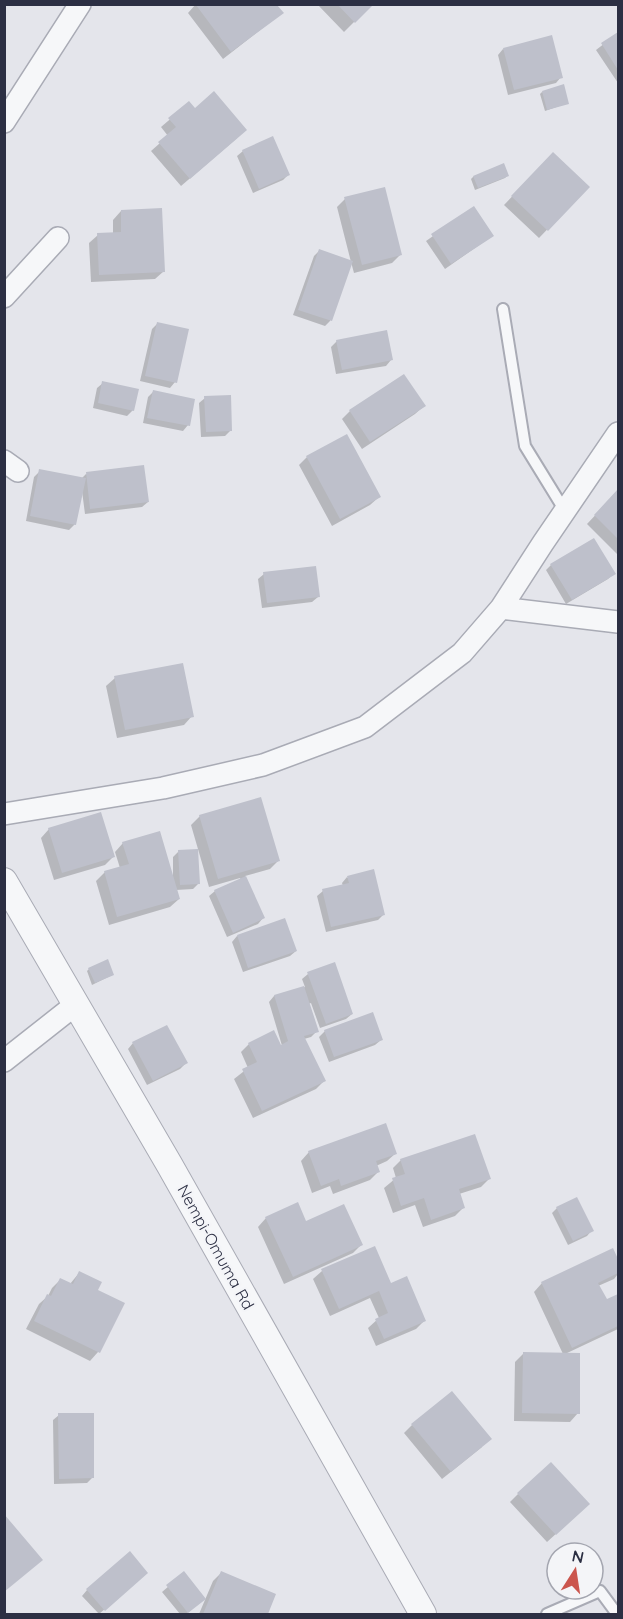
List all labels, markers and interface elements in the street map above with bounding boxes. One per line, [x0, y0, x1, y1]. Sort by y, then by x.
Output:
street label: Nempi-Omuma Rd [173, 1181, 259, 1313]
north arrow [545, 1541, 605, 1601]
text: N [570, 1545, 586, 1567]

